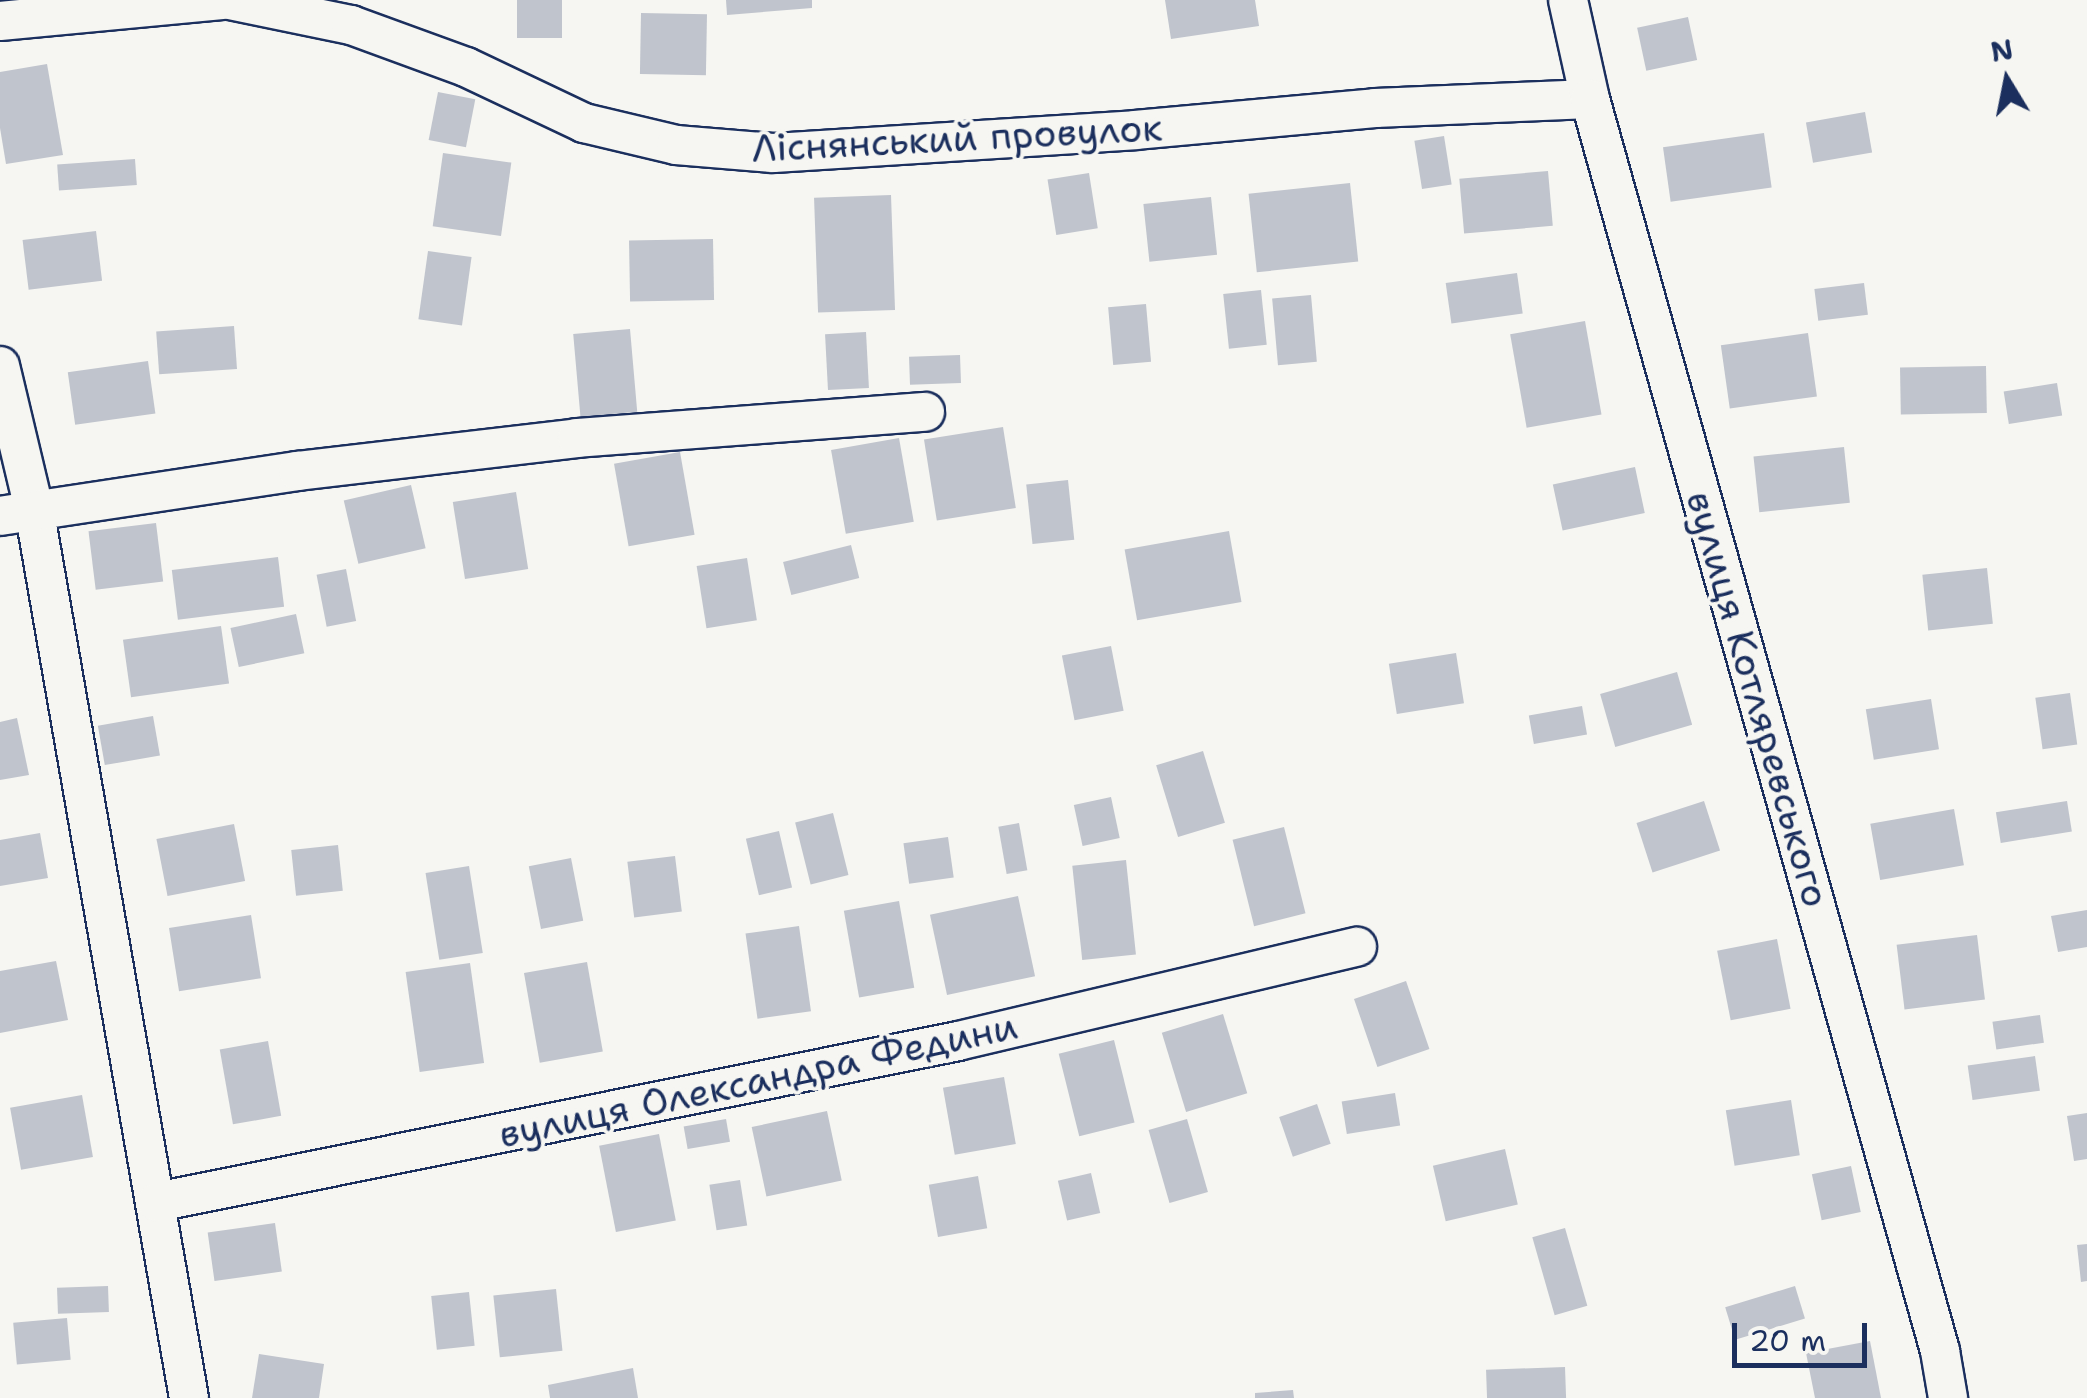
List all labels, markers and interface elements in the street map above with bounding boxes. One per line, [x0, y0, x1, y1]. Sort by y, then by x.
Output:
north arrow [1957, 30, 2057, 130]
text: N [1988, 30, 2016, 71]
street label: Ліснянський провулок [750, 104, 1164, 172]
street label: вулиця Котляревського [1677, 486, 1839, 912]
street label: вулиця Олександра Федини [495, 1003, 1021, 1157]
scale bar [1737, 1303, 1872, 1365]
text: 20 m [1749, 1320, 1826, 1361]

